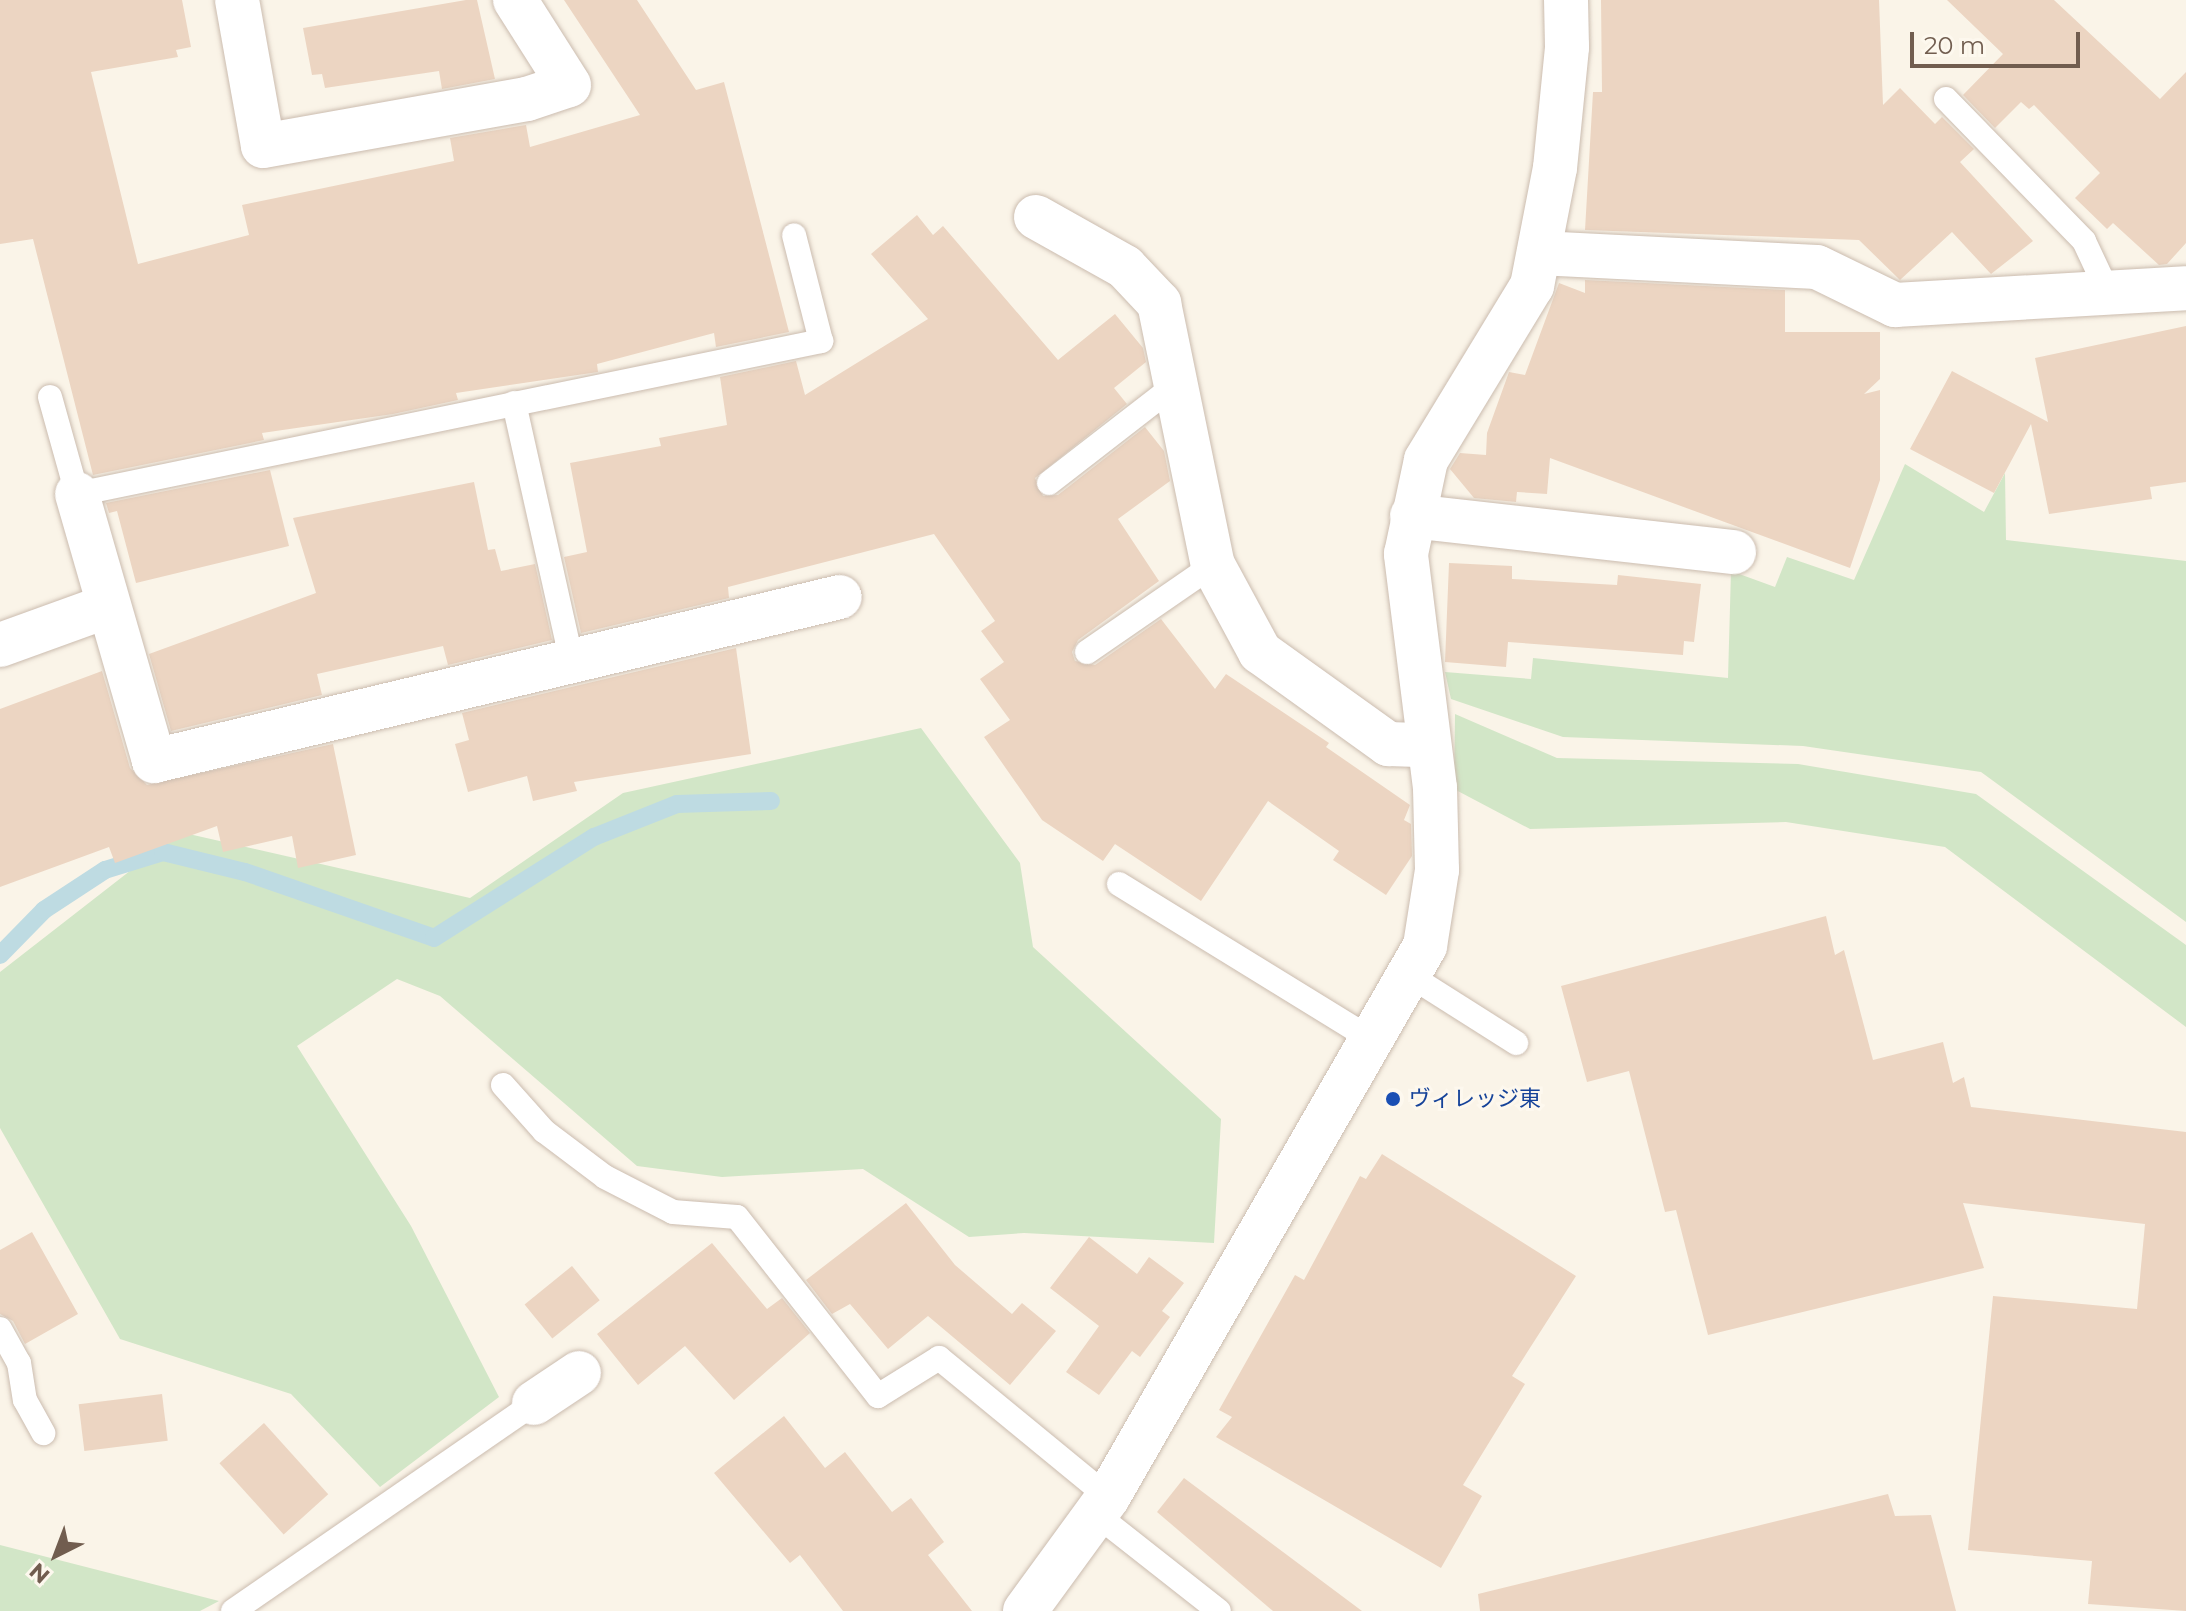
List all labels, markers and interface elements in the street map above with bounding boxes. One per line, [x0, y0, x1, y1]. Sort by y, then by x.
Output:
scale bar [1914, 16, 2084, 66]
text: 20 m [1924, 31, 1985, 60]
place label: ヴィレッジ東 [1409, 1086, 1541, 1112]
marker: ヴィレッジ東 [1384, 1090, 1402, 1108]
north arrow [16, 1515, 96, 1595]
text: N [24, 1557, 55, 1589]

